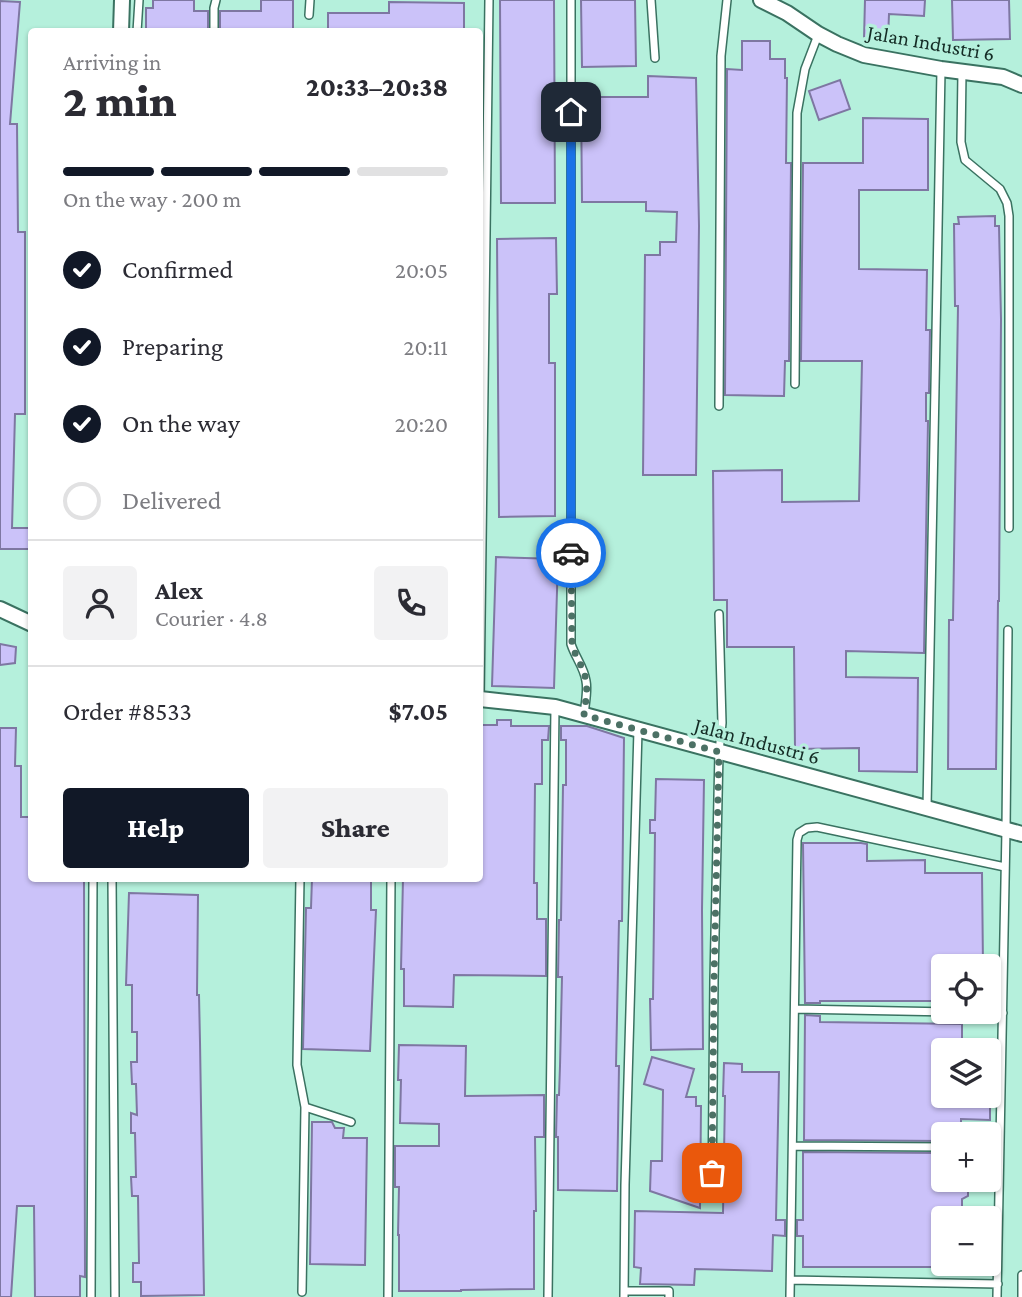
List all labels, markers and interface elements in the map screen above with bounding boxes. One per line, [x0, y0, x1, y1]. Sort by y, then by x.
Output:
street label: Jalan Industri 6 [863, 20, 997, 66]
text: Arriving in [63, 49, 161, 75]
text: 20:33–20:38 [306, 73, 448, 102]
text: 2 min [63, 75, 177, 126]
pin [541, 82, 601, 142]
icon: home [552, 93, 590, 131]
text: On the way · 200 m [63, 186, 241, 212]
icon: check [63, 251, 101, 289]
text: Confirmed [122, 255, 233, 284]
text: 20:05 [395, 257, 448, 283]
icon: check [63, 328, 101, 366]
text: Preparing [122, 332, 223, 361]
text: 20:11 [404, 334, 448, 360]
icon: check [63, 405, 101, 443]
text: On the way [122, 409, 240, 438]
text: 20:20 [395, 411, 448, 437]
text: Delivered [122, 486, 221, 515]
courier [536, 518, 606, 588]
icon: car [552, 534, 590, 572]
button: person [63, 566, 137, 640]
button: phone [374, 566, 448, 640]
text: Alex [155, 576, 203, 605]
text: Courier · 4.8 [155, 605, 268, 631]
text: Order #8533 [63, 697, 192, 726]
text: $7.05 [389, 697, 448, 726]
street label: Jalan Industri 6 [690, 712, 822, 769]
button: Help [63, 788, 249, 868]
button: Share [263, 788, 448, 868]
map controls [931, 954, 1001, 1276]
button: locate [931, 954, 1001, 1024]
button: layers [931, 1038, 1001, 1108]
button: + [931, 1122, 1001, 1192]
pin [682, 1143, 742, 1203]
icon: bag [693, 1154, 731, 1192]
button: − [931, 1206, 1001, 1276]

